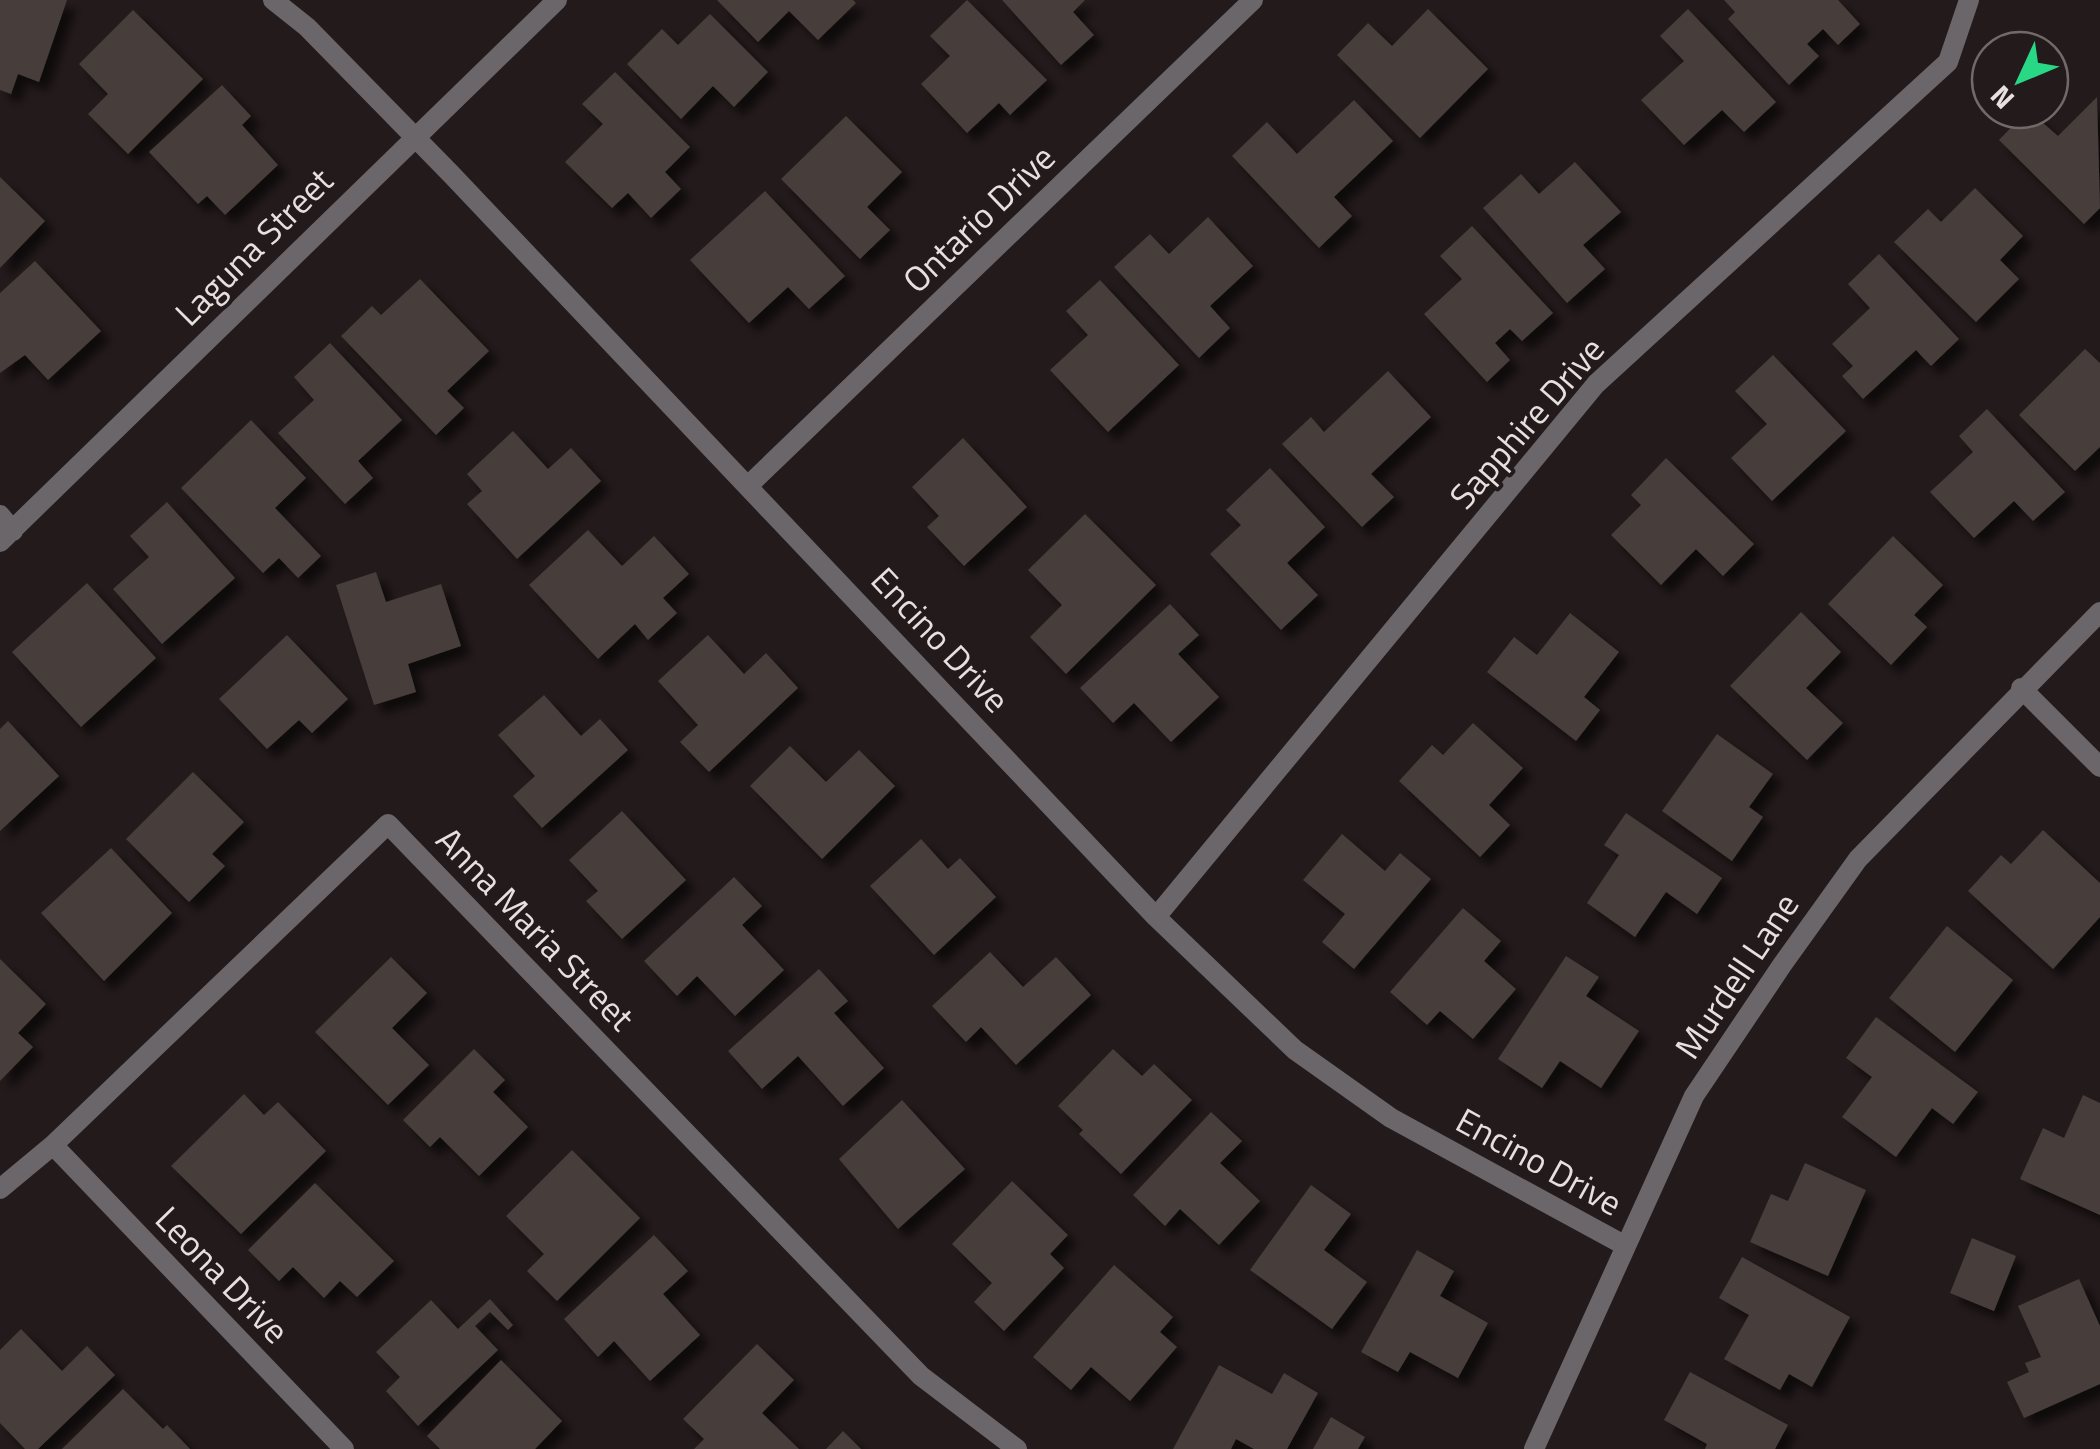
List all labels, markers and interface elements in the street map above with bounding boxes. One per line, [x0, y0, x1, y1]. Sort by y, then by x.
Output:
north arrow [1970, 30, 2070, 130]
text: N [1979, 76, 2024, 120]
street label: Ontario Drive [890, 131, 1067, 305]
street label: Laguna Street [162, 155, 345, 338]
street label: Sapphire Drive [1436, 324, 1617, 521]
street label: Encino Drive [859, 554, 1023, 725]
street label: Anna Maria Street [424, 814, 647, 1043]
street label: Murdell Lane [1661, 881, 1812, 1069]
street label: Encino Drive [1447, 1093, 1632, 1229]
street label: Leona Drive [143, 1193, 302, 1355]

